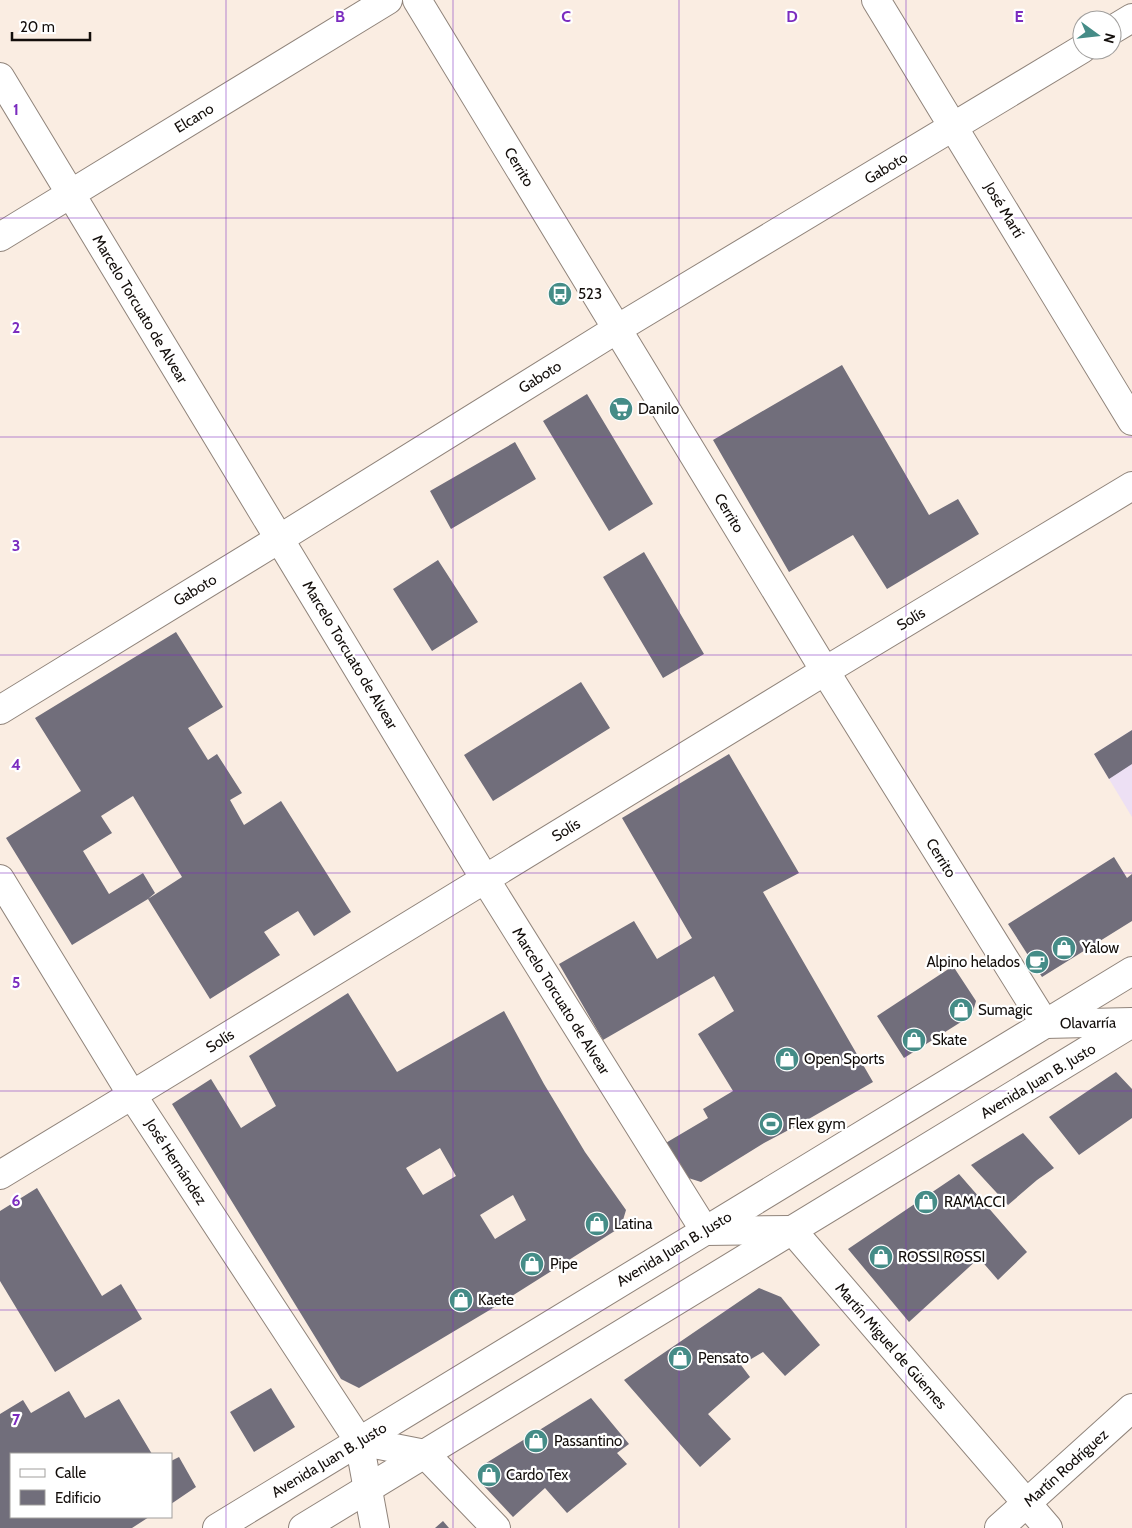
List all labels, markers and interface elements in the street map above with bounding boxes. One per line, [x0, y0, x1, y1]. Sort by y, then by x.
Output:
text: B [335, 7, 345, 26]
text: C [561, 7, 571, 26]
text: D [786, 7, 798, 26]
text: E [1014, 7, 1024, 26]
scale bar [12, 10, 90, 42]
north arrow [1072, 10, 1122, 60]
text: 20 m [20, 18, 55, 36]
text: N [1100, 31, 1120, 45]
street label: Elcano [171, 99, 217, 137]
text: 1 [13, 100, 19, 119]
street label: Cerrito [500, 144, 538, 190]
street label: Gaboto [861, 148, 911, 188]
street label: José Martí [980, 178, 1028, 241]
street label: Marcelo Torcuato de Alvear [88, 231, 192, 387]
bus stop icon: 523 [547, 281, 573, 307]
place label: 523 [578, 285, 602, 303]
text: 2 [12, 318, 20, 337]
street label: Gaboto [515, 357, 565, 397]
supermarket icon: Danilo [608, 396, 634, 422]
place label: Danilo [638, 400, 679, 418]
street label: Cerrito [710, 490, 748, 536]
text: 3 [12, 536, 20, 555]
street label: Gaboto [170, 570, 220, 610]
street label: Marcelo Torcuato de Alvear [298, 577, 402, 733]
street label: Solís [894, 604, 928, 634]
text: 4 [11, 755, 21, 774]
street label: Solís [549, 815, 583, 845]
street label: Cerrito [922, 835, 960, 881]
street label: Marcelo Torcuato de Alvear [508, 924, 614, 1078]
shop icon: Yalow [1051, 935, 1077, 961]
place label: Yalow [1081, 939, 1119, 957]
cafe icon: Alpino helados [1024, 949, 1050, 975]
place label: Alpino helados [926, 953, 1020, 971]
text: 5 [12, 973, 20, 992]
shop icon: Sumagic [948, 997, 974, 1023]
place label: Sumagic [978, 1001, 1033, 1019]
street label: Olavarría [1060, 1013, 1117, 1032]
street label: Solís [203, 1025, 237, 1057]
shop icon: Skate [901, 1027, 927, 1053]
place label: Skate [932, 1031, 967, 1049]
street label: Avenida Juan B. Justo [977, 1040, 1099, 1122]
shop icon: Open Sports [774, 1046, 800, 1072]
place label: Open Sports [804, 1050, 885, 1068]
sports icon: Flex gym [758, 1111, 784, 1137]
street label: José Hernández [141, 1115, 211, 1208]
place label: Flex gym [788, 1115, 846, 1133]
shop icon: RAMACCI [913, 1189, 939, 1215]
text: 6 [12, 1191, 21, 1210]
place label: RAMACCI [944, 1193, 1006, 1211]
street label: Avenida Juan B. Justo [613, 1208, 735, 1290]
shop icon: Latina [584, 1211, 610, 1237]
place label: Latina [614, 1215, 653, 1233]
shop icon: ROSSI ROSSI [868, 1244, 894, 1270]
place label: ROSSI ROSSI [898, 1248, 985, 1266]
shop icon: Pipe [519, 1251, 545, 1277]
place label: Pipe [550, 1255, 578, 1273]
street label: Martín Miguel de Güemes [831, 1279, 951, 1413]
shop icon: Kaete [448, 1287, 474, 1313]
place label: Kaete [478, 1291, 514, 1309]
shop icon: Pensato [667, 1345, 693, 1371]
place label: Pensato [698, 1349, 749, 1367]
text: 7 [12, 1410, 21, 1429]
street label: Avenida Juan B. Justo [268, 1419, 390, 1501]
street label: Martín Rodríguez [1020, 1425, 1112, 1511]
shop icon: Passantino [523, 1428, 549, 1454]
place label: Passantino [554, 1432, 622, 1450]
legend [10, 1453, 172, 1518]
shop icon: Cardo Tex [476, 1462, 502, 1488]
text: Calle [55, 1464, 86, 1482]
place label: Cardo Tex [506, 1466, 568, 1484]
text: Edificio [55, 1489, 101, 1507]

